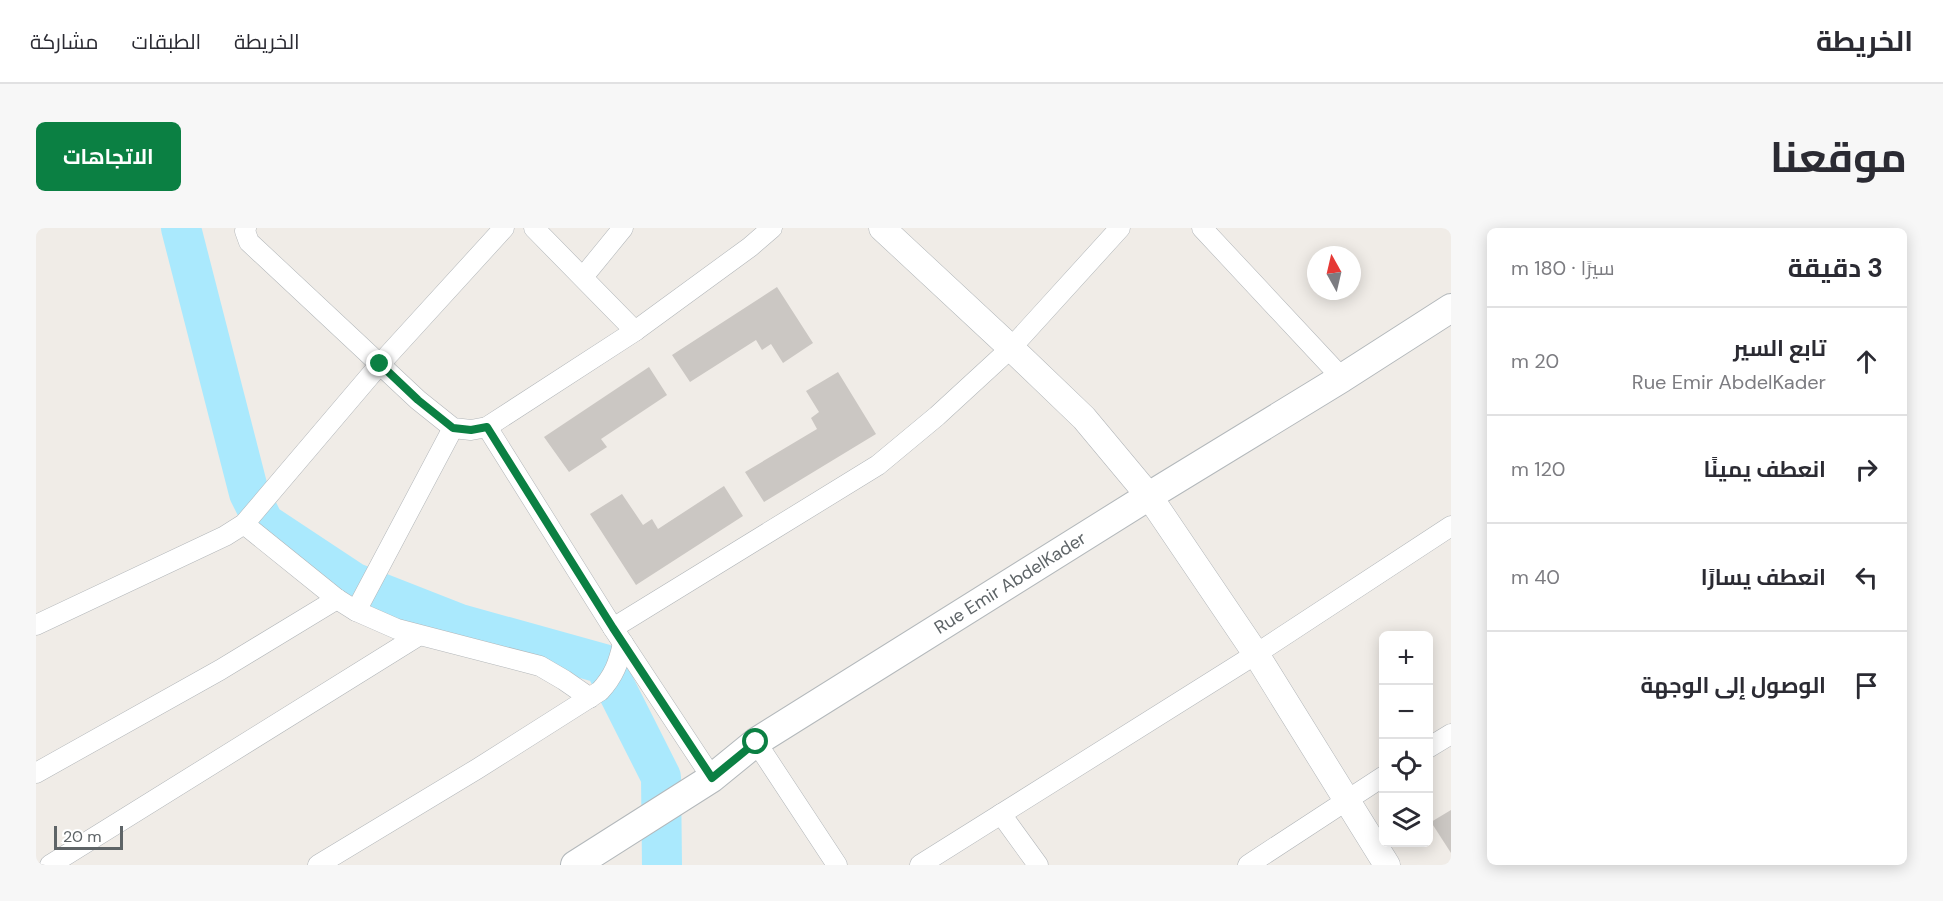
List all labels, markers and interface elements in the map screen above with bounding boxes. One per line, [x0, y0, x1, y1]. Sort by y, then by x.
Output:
text: الخريطة [1816, 23, 1913, 60]
text: مشاركة [30, 28, 99, 56]
text: الطبقات [132, 28, 201, 56]
text: الخريطة [234, 28, 300, 56]
button: الاتجاهات [36, 122, 181, 191]
text: موقعنا [1770, 130, 1907, 185]
north arrow [1307, 246, 1361, 300]
text: 3 دقيقة [1788, 251, 1883, 285]
text: سيرًا · 180 m [1511, 255, 1615, 281]
text: تابع السير [1733, 334, 1826, 363]
icon: ahead [1850, 345, 1883, 378]
text: 20 m [1511, 348, 1559, 374]
route end [366, 350, 392, 376]
text: Rue Emir AbdelKader [1632, 369, 1826, 395]
icon: right [1850, 453, 1883, 486]
text: انعطف يمينًا [1704, 455, 1826, 484]
text: 120 m [1511, 456, 1565, 482]
street label: Rue Emir AbdelKader [930, 526, 1091, 639]
icon: left [1850, 561, 1883, 594]
text: انعطف يسارًا [1701, 563, 1826, 592]
text: 40 m [1511, 564, 1560, 590]
map controls [1379, 631, 1433, 847]
button: + [1379, 631, 1433, 685]
icon: arrive [1850, 669, 1883, 702]
text: الوصول إلى الوجهة [1640, 671, 1826, 700]
button: − [1379, 685, 1433, 739]
route start [742, 728, 768, 754]
button: locate [1379, 739, 1433, 793]
button: layers [1379, 793, 1433, 847]
scale bar [54, 823, 123, 850]
text: 20 m [63, 826, 102, 847]

